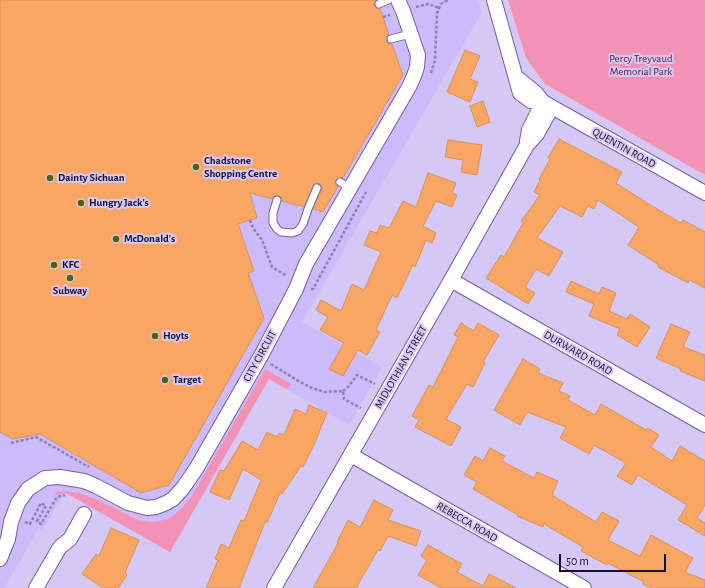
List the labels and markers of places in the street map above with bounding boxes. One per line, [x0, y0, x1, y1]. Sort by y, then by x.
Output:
place label: Chadstone Shopping Centre [204, 154, 277, 180]
marker: Chadstone Shopping Centre [191, 162, 201, 172]
place label: Dainty Sichuan [58, 171, 125, 185]
marker: Dainty Sichuan [45, 173, 55, 183]
place label: Hungry Jack's [89, 196, 149, 210]
marker: Hungry Jack's [76, 198, 86, 208]
place label: McDonald's [124, 232, 175, 246]
marker: McDonald's [111, 234, 121, 244]
place label: KFC [62, 258, 79, 272]
marker: KFC [49, 260, 59, 270]
marker: Subway [65, 273, 75, 283]
place label: Subway [53, 284, 87, 298]
place label: Hoyts [163, 329, 189, 343]
marker: Hoyts [150, 331, 160, 341]
place label: Target [173, 373, 201, 387]
marker: Target [160, 375, 170, 385]

